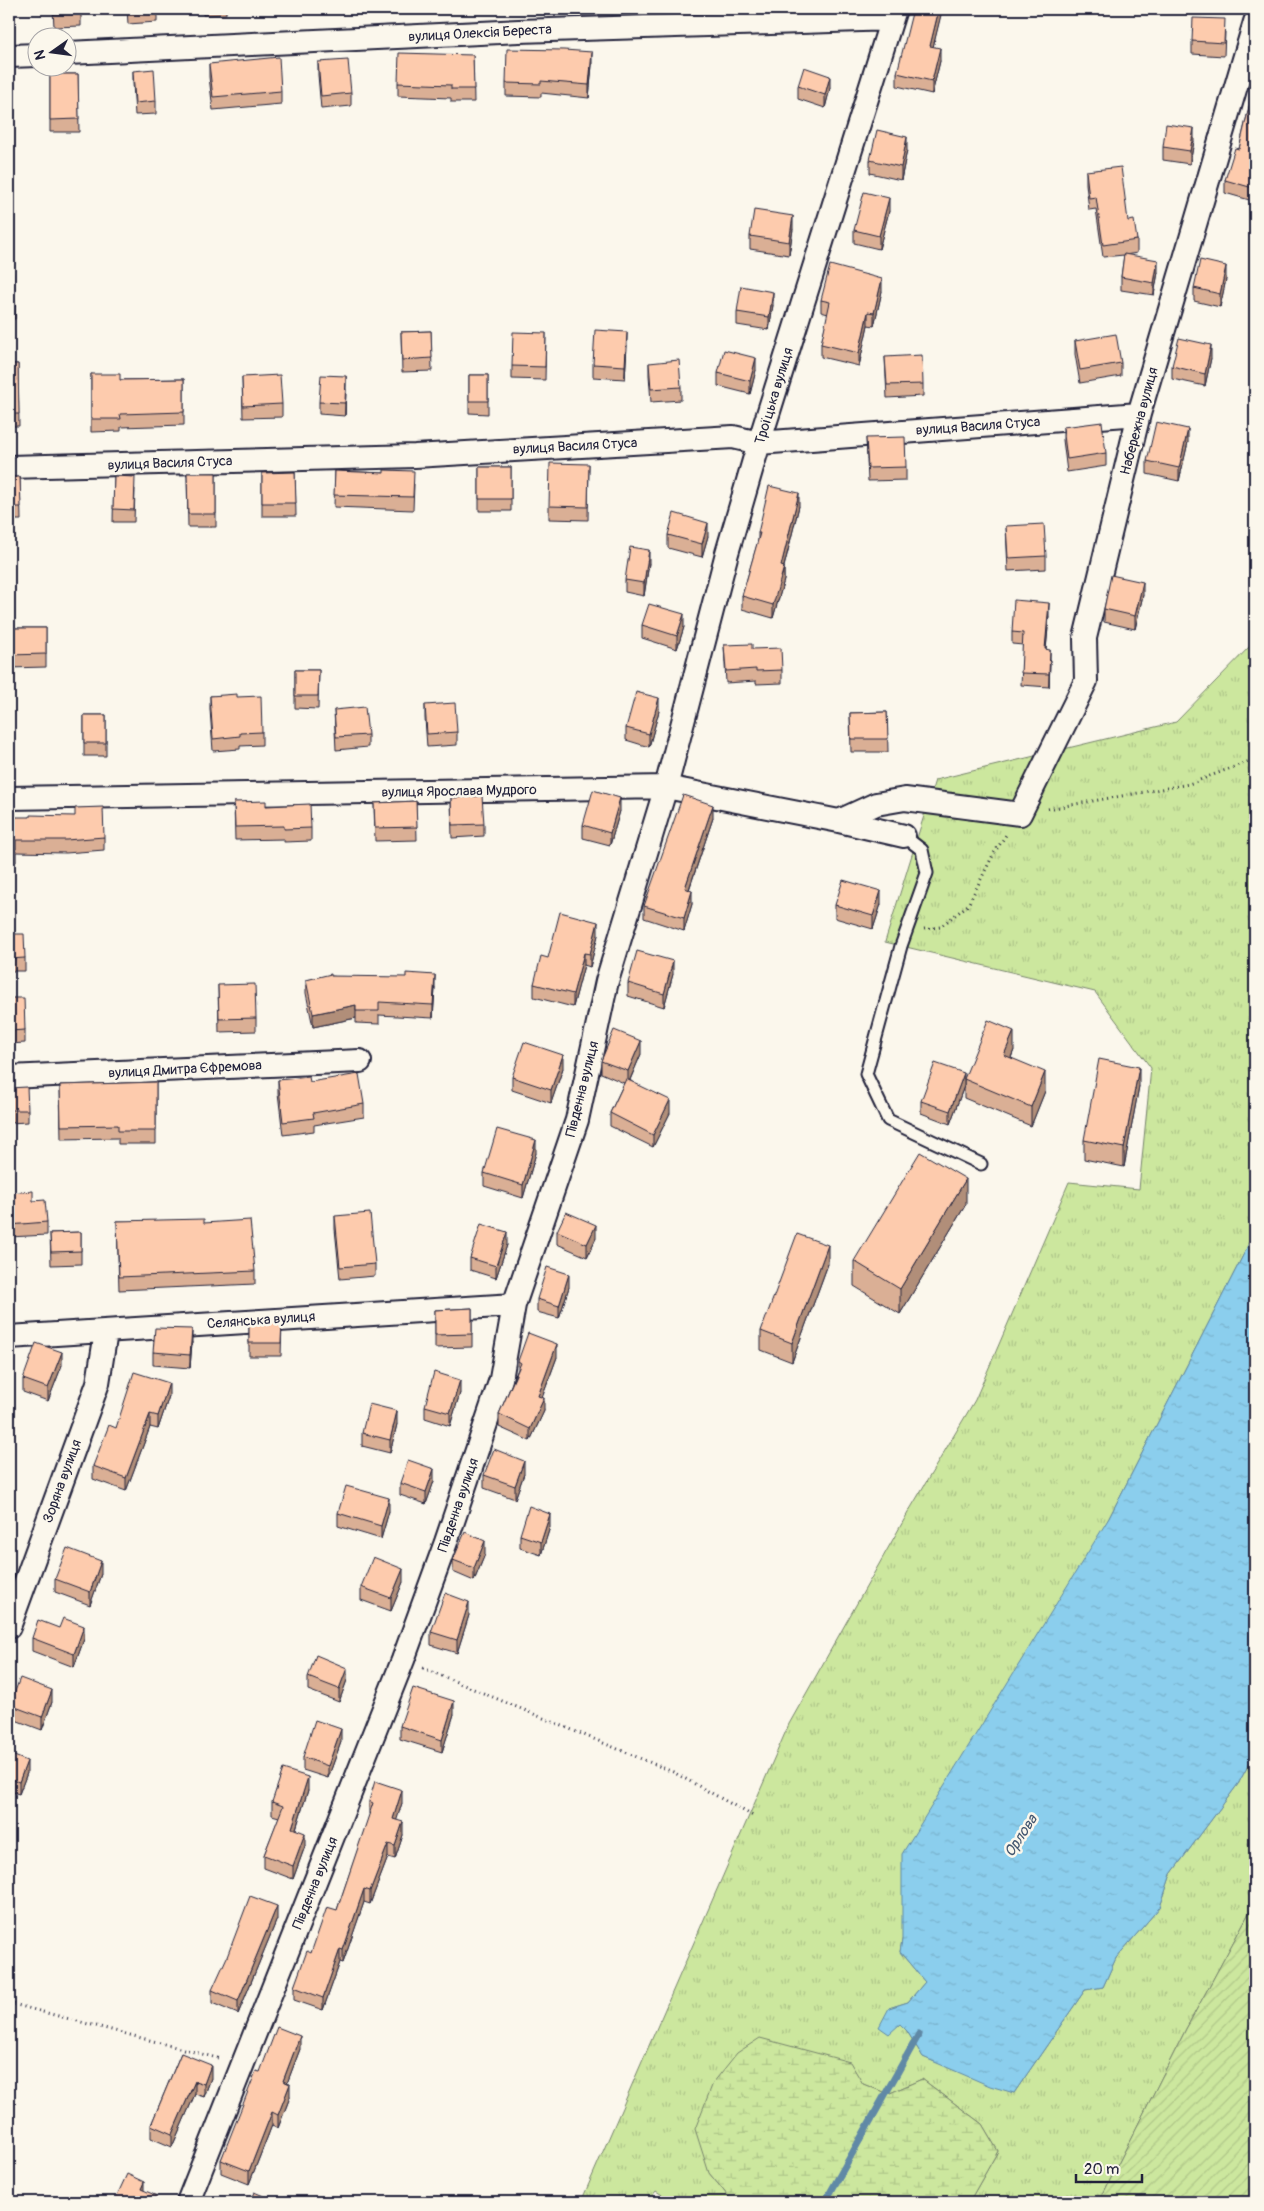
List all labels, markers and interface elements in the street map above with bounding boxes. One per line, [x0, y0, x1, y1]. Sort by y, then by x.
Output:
street label: вулиця Олексія Береста [408, 21, 552, 45]
north arrow [28, 28, 78, 78]
text: N [30, 48, 49, 62]
street label: Троїцька вулиця [751, 345, 797, 447]
street label: Набережна вулиця [1116, 365, 1162, 477]
street label: вулиця Василя Стуса [915, 413, 1041, 439]
street label: вулиця Василя Стуса [512, 434, 638, 458]
street label: вулиця Василя Стуса [107, 452, 233, 474]
street label: вулиця Ярослава Мудрого [381, 781, 537, 801]
street label: Південна вулиця [562, 1039, 602, 1139]
street label: вулиця Дмитра Єфремова [108, 1056, 262, 1082]
street label: Селянська вулиця [206, 1308, 316, 1332]
street label: Зоряна вулиця [39, 1437, 85, 1525]
street label: Південна вулиця [434, 1456, 482, 1554]
water label: Орлова [1000, 1810, 1042, 1861]
street label: Південна вулиця [289, 1834, 341, 1932]
scale bar [1076, 2151, 1143, 2183]
text: 20 m [1084, 2160, 1119, 2179]

